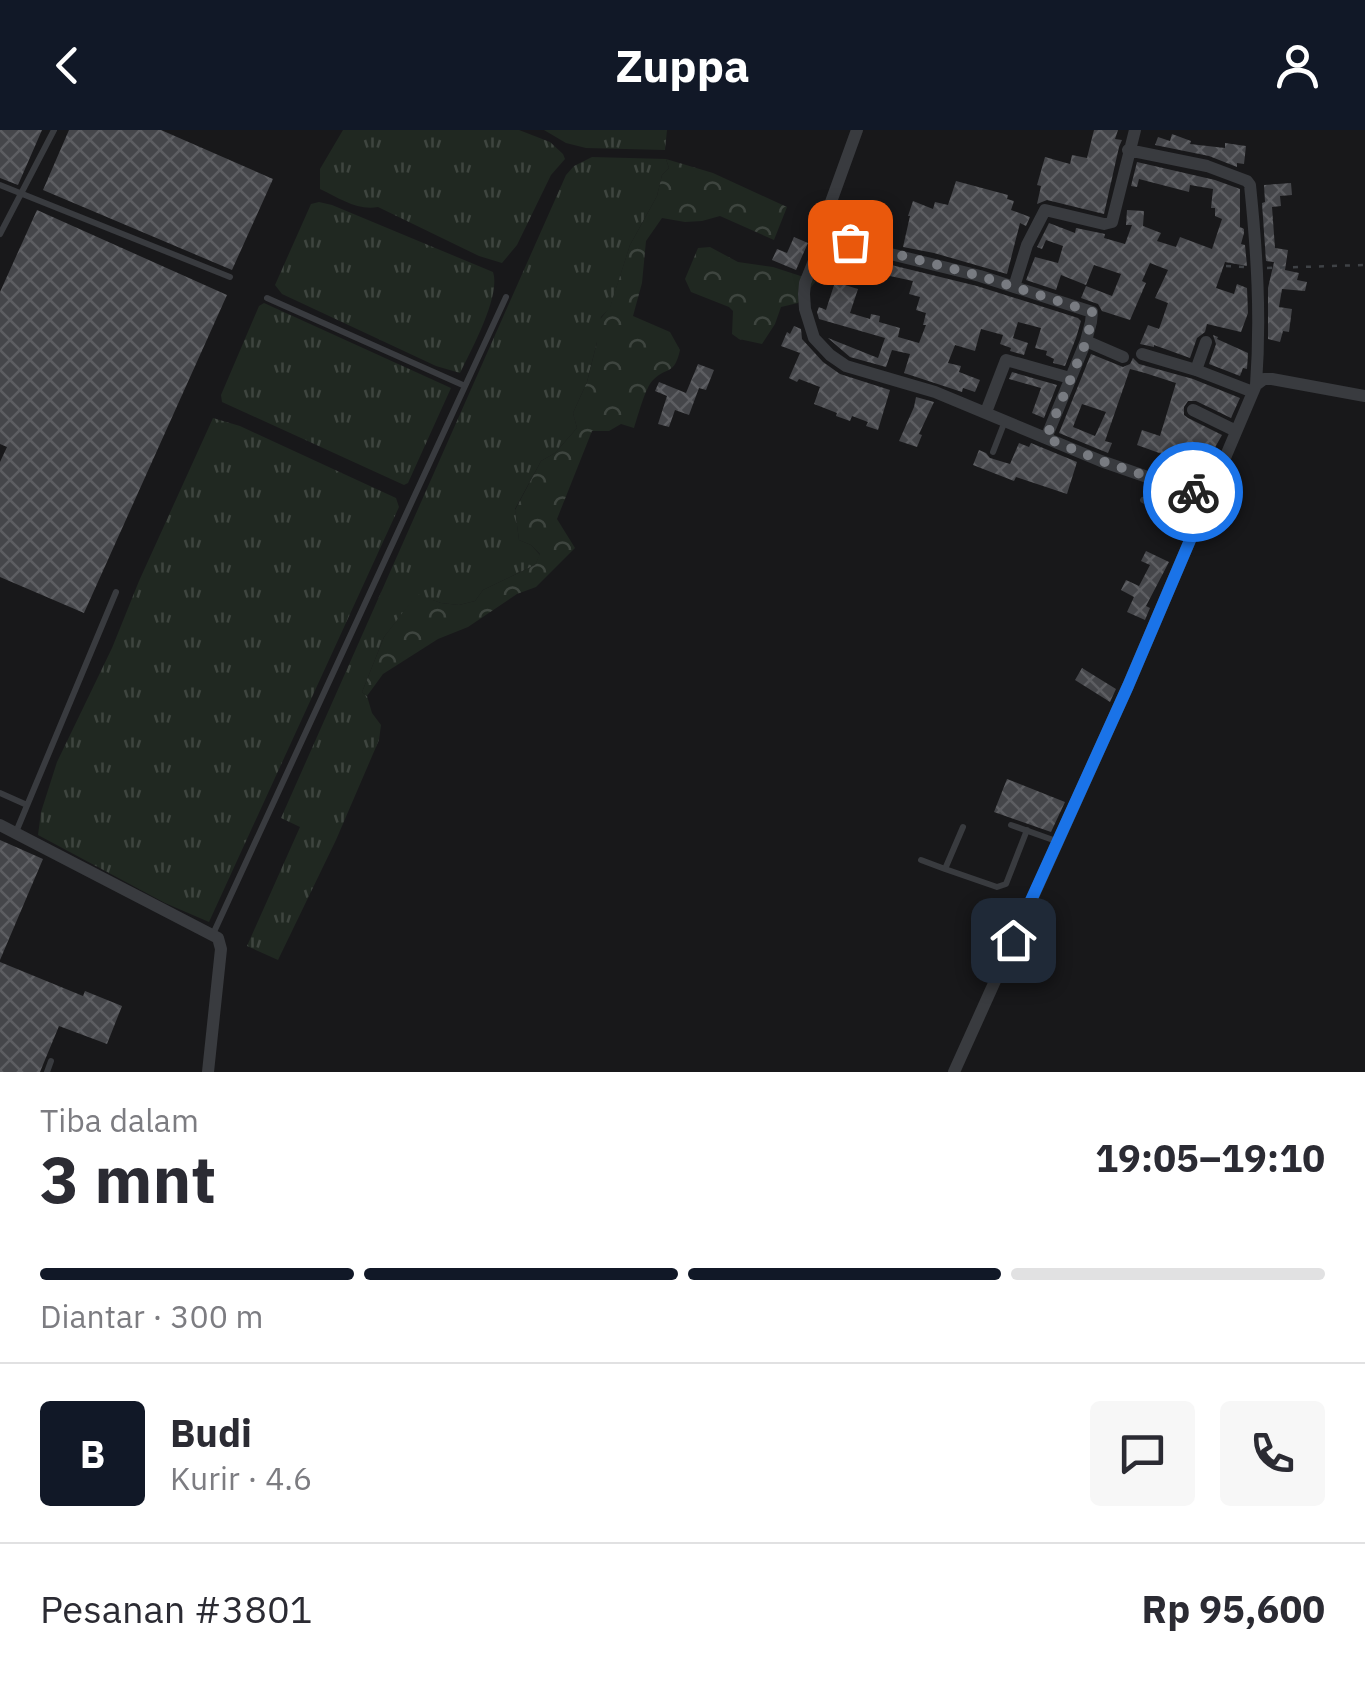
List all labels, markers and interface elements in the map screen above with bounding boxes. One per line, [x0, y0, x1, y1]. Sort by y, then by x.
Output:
text: Zuppa [615, 36, 750, 94]
icon: back [40, 38, 95, 93]
icon: person [1270, 38, 1325, 93]
pin [808, 200, 893, 285]
icon: bag [823, 215, 878, 270]
courier [1143, 442, 1243, 542]
icon: bike [1166, 465, 1221, 520]
pin [971, 898, 1056, 983]
icon: home [986, 913, 1041, 968]
text: Tiba dalam [40, 1099, 199, 1141]
text: 19:05–19:10 [1095, 1133, 1325, 1182]
text: 3 mnt [40, 1136, 216, 1221]
text: Diantar · 300 m [40, 1295, 263, 1337]
button: chat [1090, 1401, 1195, 1506]
button: phone [1220, 1401, 1325, 1506]
text: Budi [170, 1408, 252, 1457]
text: B [80, 1429, 105, 1478]
text: Kurir · 4.6 [170, 1457, 312, 1499]
text: Pesanan #3801 [40, 1584, 313, 1633]
text: Rp 95,600 [1142, 1584, 1325, 1633]

